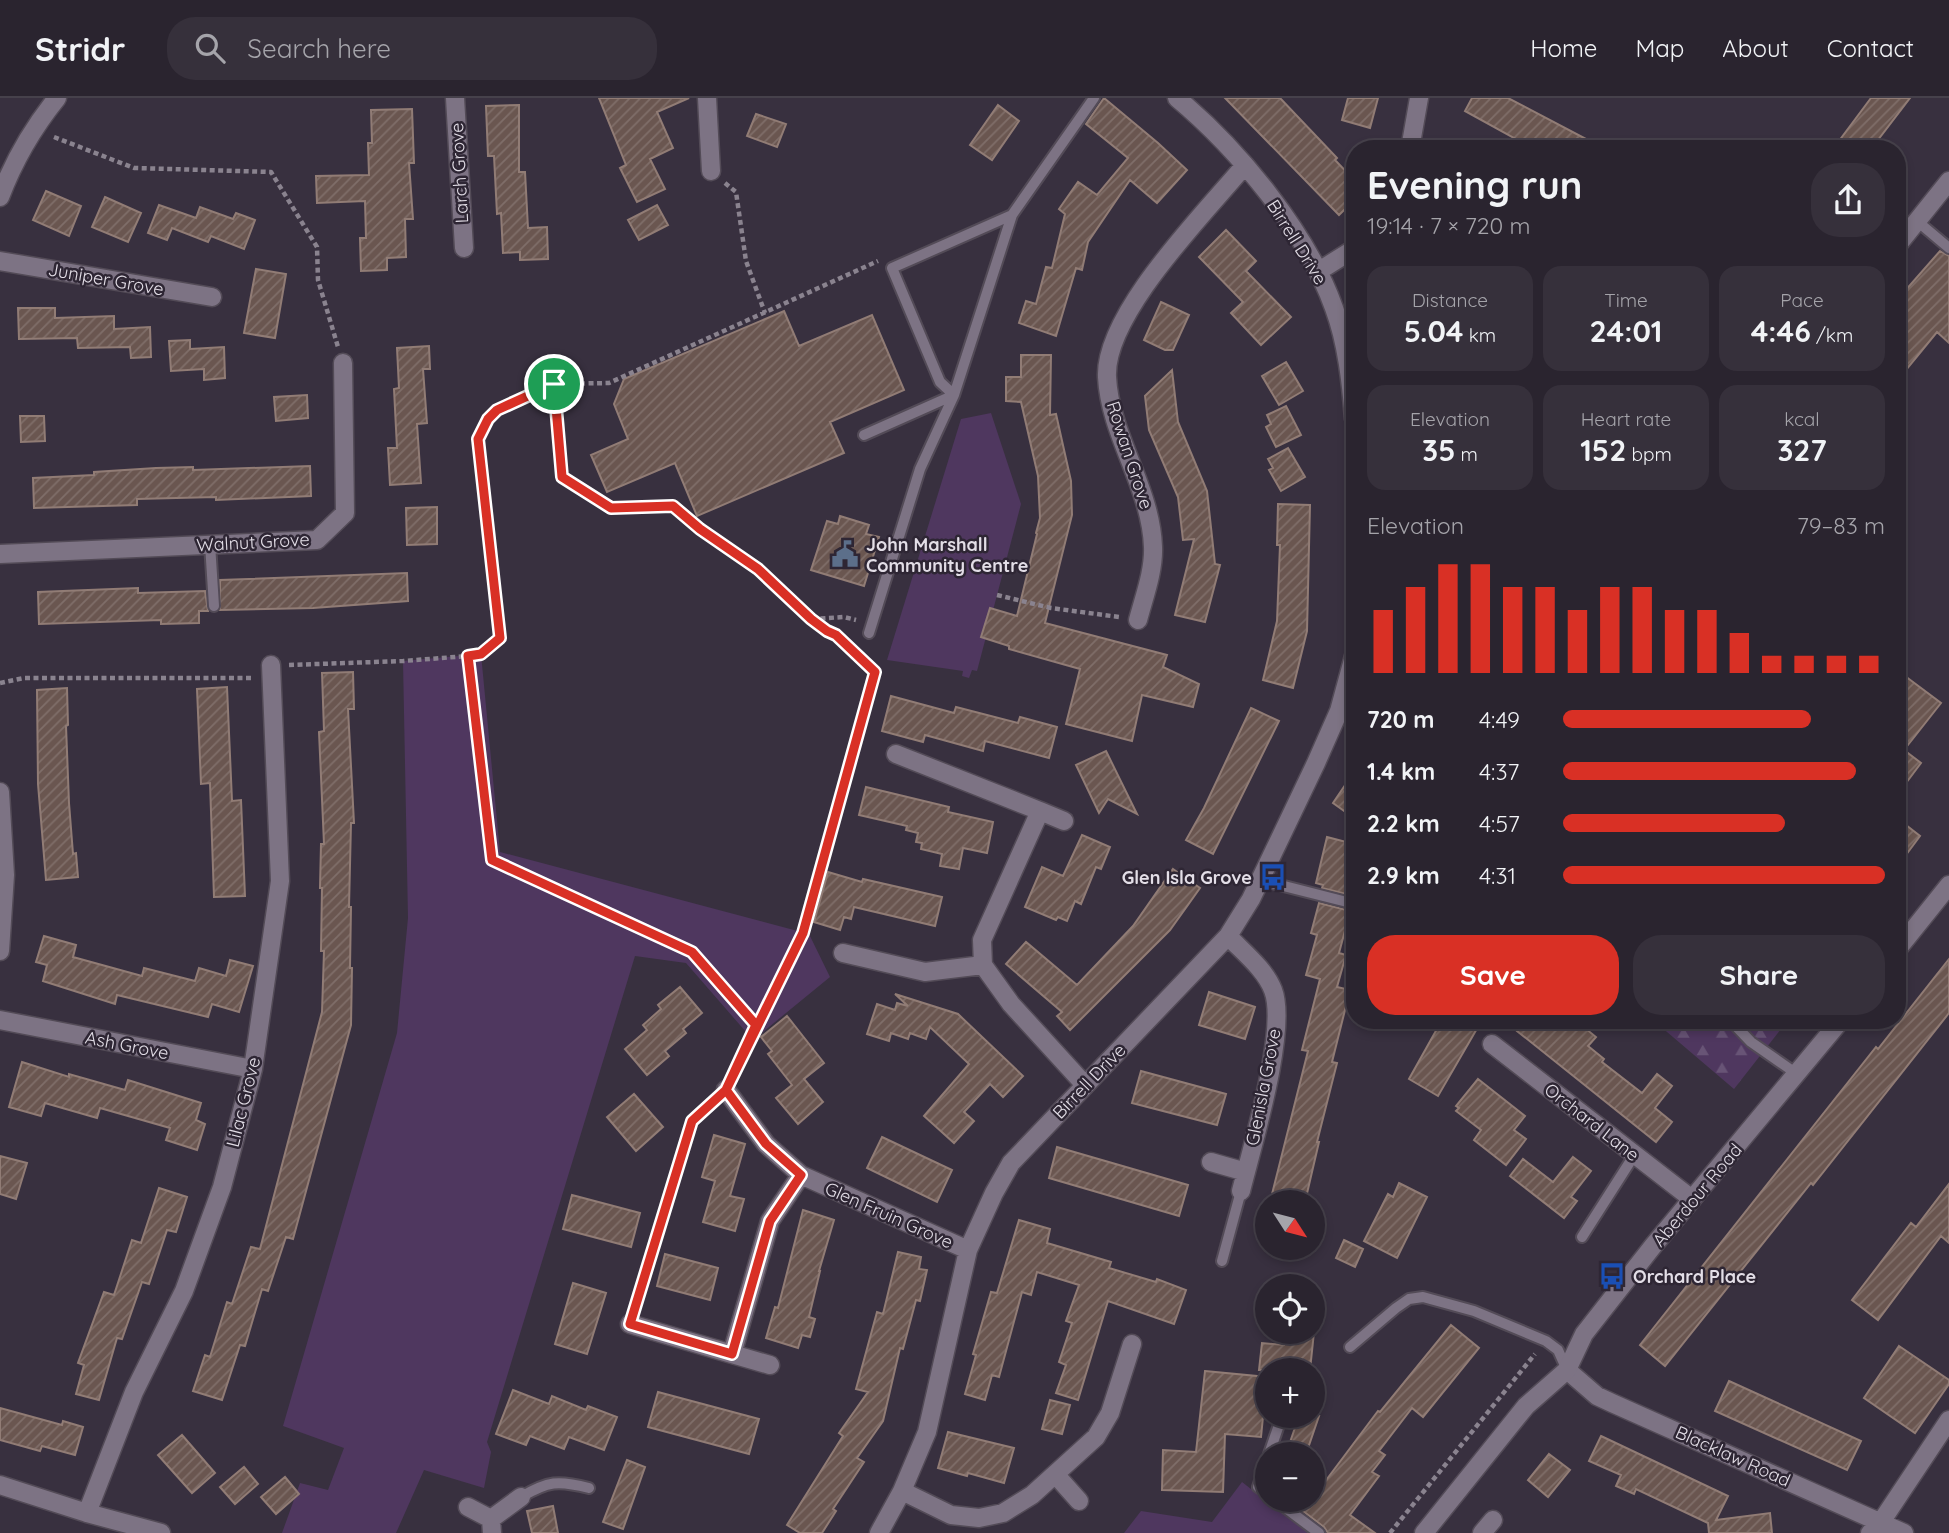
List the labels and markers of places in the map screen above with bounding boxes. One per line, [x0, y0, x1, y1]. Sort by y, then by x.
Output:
pin [524, 354, 584, 414]
place label: John Marshall Community Centre [866, 533, 1028, 577]
public building icon: John Marshall Community Centre [830, 539, 860, 569]
bus stop icon: Glen Isla Grove [1258, 862, 1288, 892]
place label: Glen Isla Grove [1122, 866, 1252, 889]
bus stop icon: Orchard Place [1597, 1261, 1627, 1291]
place label: Orchard Place [1633, 1265, 1756, 1288]

